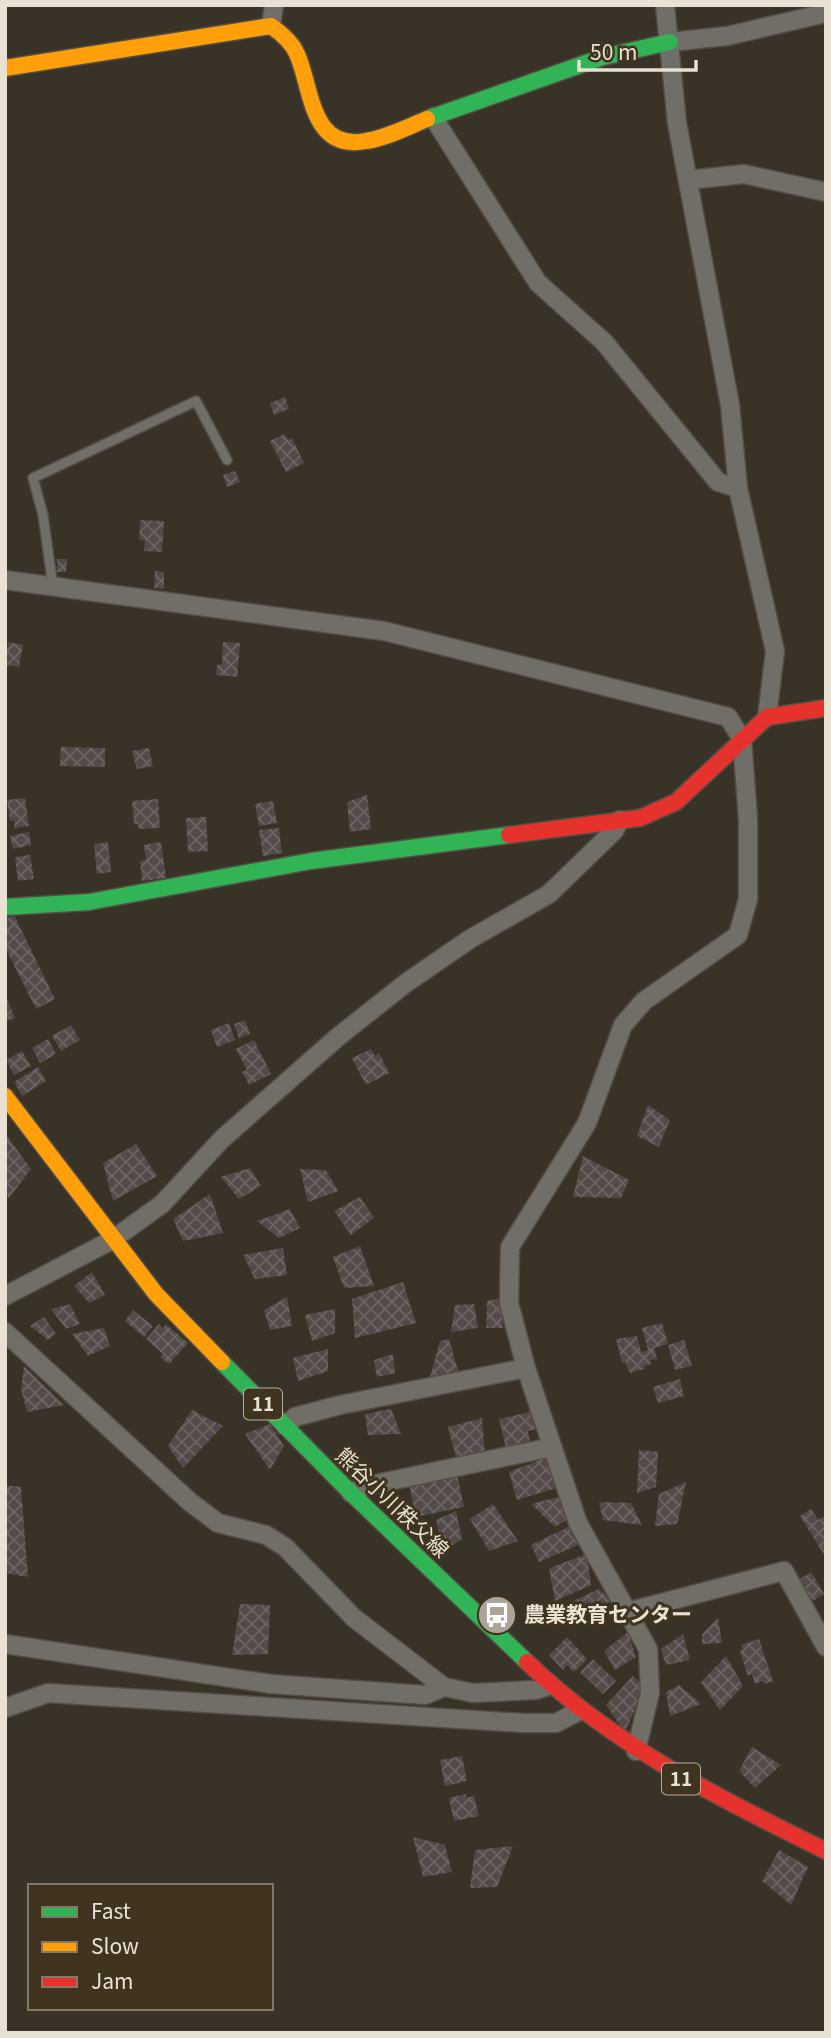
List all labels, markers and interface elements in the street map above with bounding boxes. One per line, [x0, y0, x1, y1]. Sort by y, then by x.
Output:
scale bar [579, 28, 696, 72]
text: 50 m [590, 36, 637, 66]
road number: 11 [244, 1388, 282, 1420]
street label: 熊谷小川秩父線 [330, 1440, 457, 1563]
bus stop icon: 農業教育センター [476, 1594, 518, 1636]
place label: 農業教育センター [524, 1598, 692, 1628]
road number: 11 [662, 1764, 700, 1794]
legend [28, 1884, 273, 2010]
text: Fast [91, 1895, 131, 1925]
text: Slow [91, 1930, 139, 1960]
text: Jam [91, 1965, 134, 1995]

